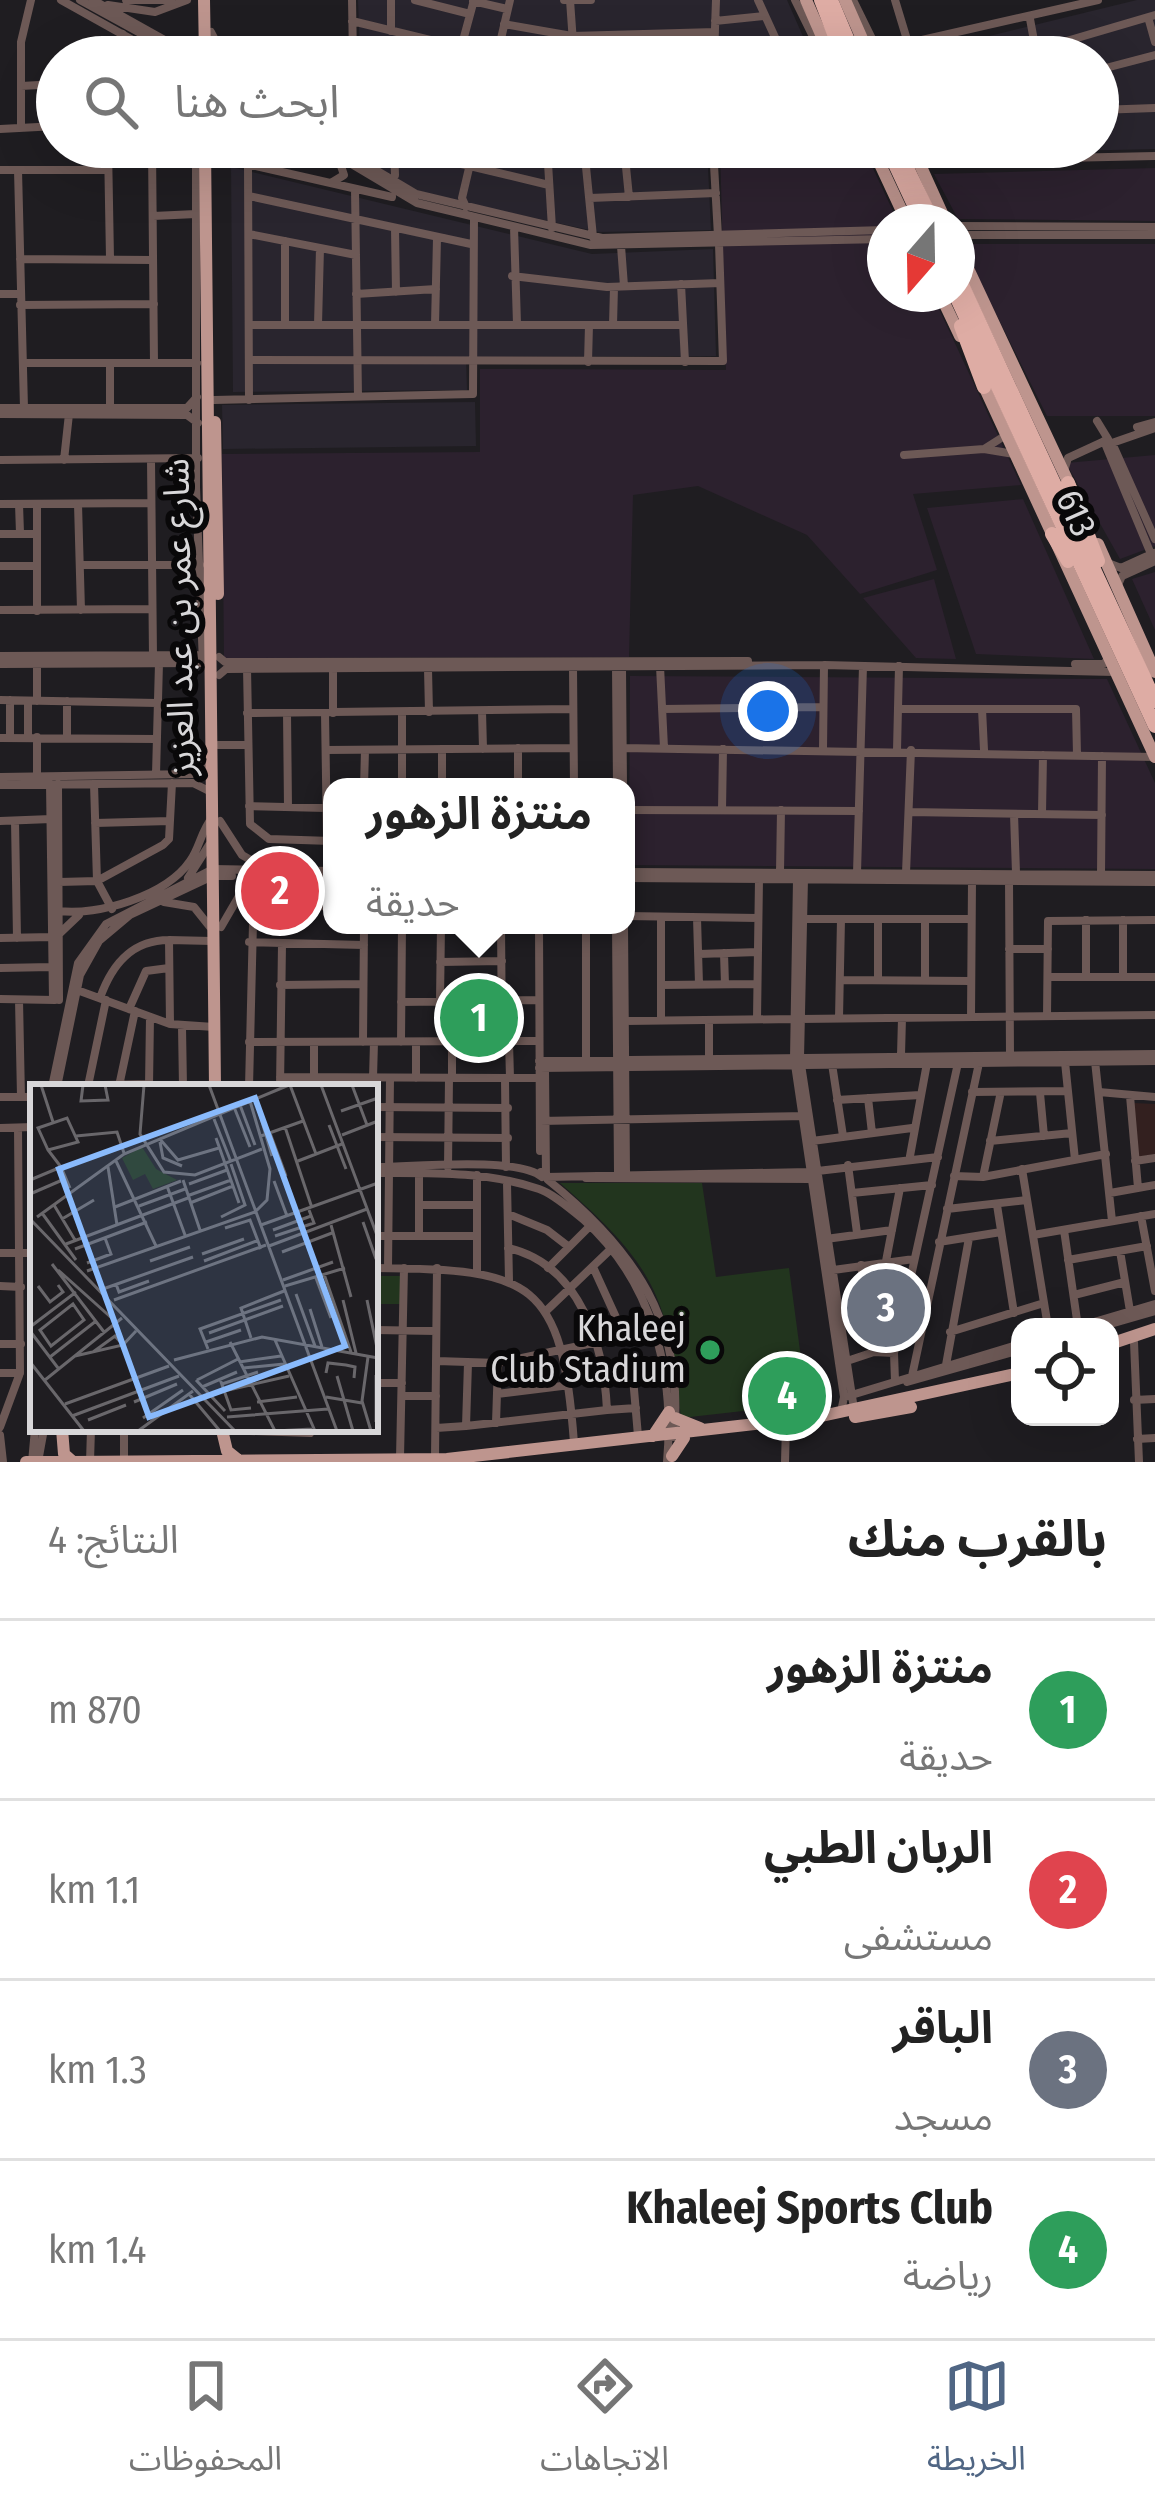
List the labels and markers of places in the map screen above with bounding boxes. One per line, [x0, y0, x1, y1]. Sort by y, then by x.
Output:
pin: 2 [241, 846, 319, 936]
pin: 1 [440, 973, 518, 1063]
pin: 3 [847, 1263, 925, 1353]
place label: Khaleej Club Stadium [490, 1307, 686, 1392]
marker: Khaleej Club Stadium [697, 1337, 723, 1363]
pin: 4 [748, 1351, 826, 1441]

